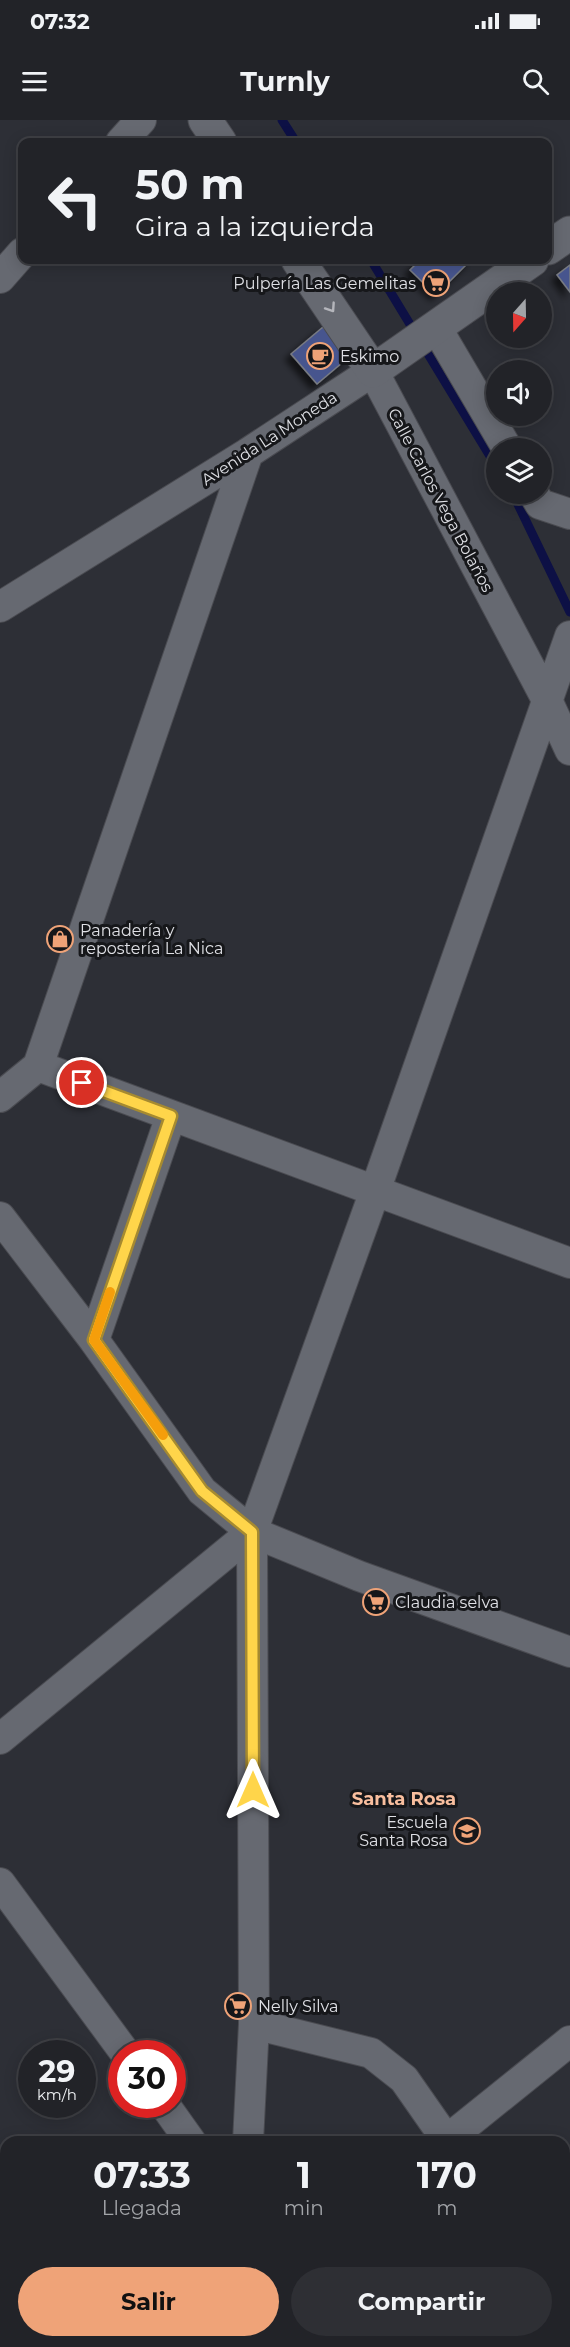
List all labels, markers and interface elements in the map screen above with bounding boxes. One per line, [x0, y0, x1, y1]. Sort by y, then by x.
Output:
text: 07:32 [30, 8, 90, 35]
icon: menu [18, 65, 51, 98]
text: Turnly [240, 65, 330, 98]
icon: search [519, 65, 552, 98]
text: 50 m [135, 158, 244, 210]
icon: left [36, 162, 114, 240]
text: Gira a la izquierda [135, 210, 375, 243]
supermarket icon: Pulpería Las Gemelitas [421, 268, 451, 298]
place label: Pulpería Las Gemelitas [233, 274, 416, 293]
north arrow [486, 282, 552, 348]
map controls [486, 282, 552, 504]
one-way arrow [324, 301, 335, 312]
cafe icon: Eskimo [305, 341, 335, 371]
place label: Eskimo [340, 347, 399, 366]
button: sound [486, 360, 552, 426]
street label: Avenida La Moneda [198, 387, 341, 489]
street label: Calle Carlos Vega Bolaños [384, 405, 497, 596]
button: layers [486, 438, 552, 504]
place label: Panadería y repostería La Nica [80, 921, 223, 958]
shop icon: Panadería y repostería La Nica [45, 924, 75, 954]
pin [56, 1057, 107, 1108]
icon: arrive [65, 1066, 98, 1099]
supermarket icon: Claudia selva [361, 1587, 391, 1617]
place label: Claudia selva [395, 1593, 499, 1612]
position arrow [221, 1758, 285, 1822]
district label: Santa Rosa [352, 1788, 456, 1810]
place label: Escuela Santa Rosa [359, 1813, 448, 1850]
school or university icon: Escuela Santa Rosa [452, 1816, 482, 1846]
supermarket icon: Nelly Silva [223, 1991, 253, 2021]
place label: Nelly Silva [258, 1997, 338, 2016]
speed limit sign: 30 [108, 2040, 186, 2118]
text: 29 [39, 2053, 75, 2090]
text: km/h [37, 2085, 77, 2104]
text: 07:33 [93, 2153, 191, 2197]
text: 1 [297, 2153, 311, 2197]
text: 170 [417, 2153, 477, 2197]
text: Llegada [102, 2196, 182, 2220]
text: min [284, 2196, 324, 2220]
text: m [436, 2196, 458, 2220]
button: Salir [18, 2267, 279, 2336]
button: Compartir [291, 2267, 552, 2336]

